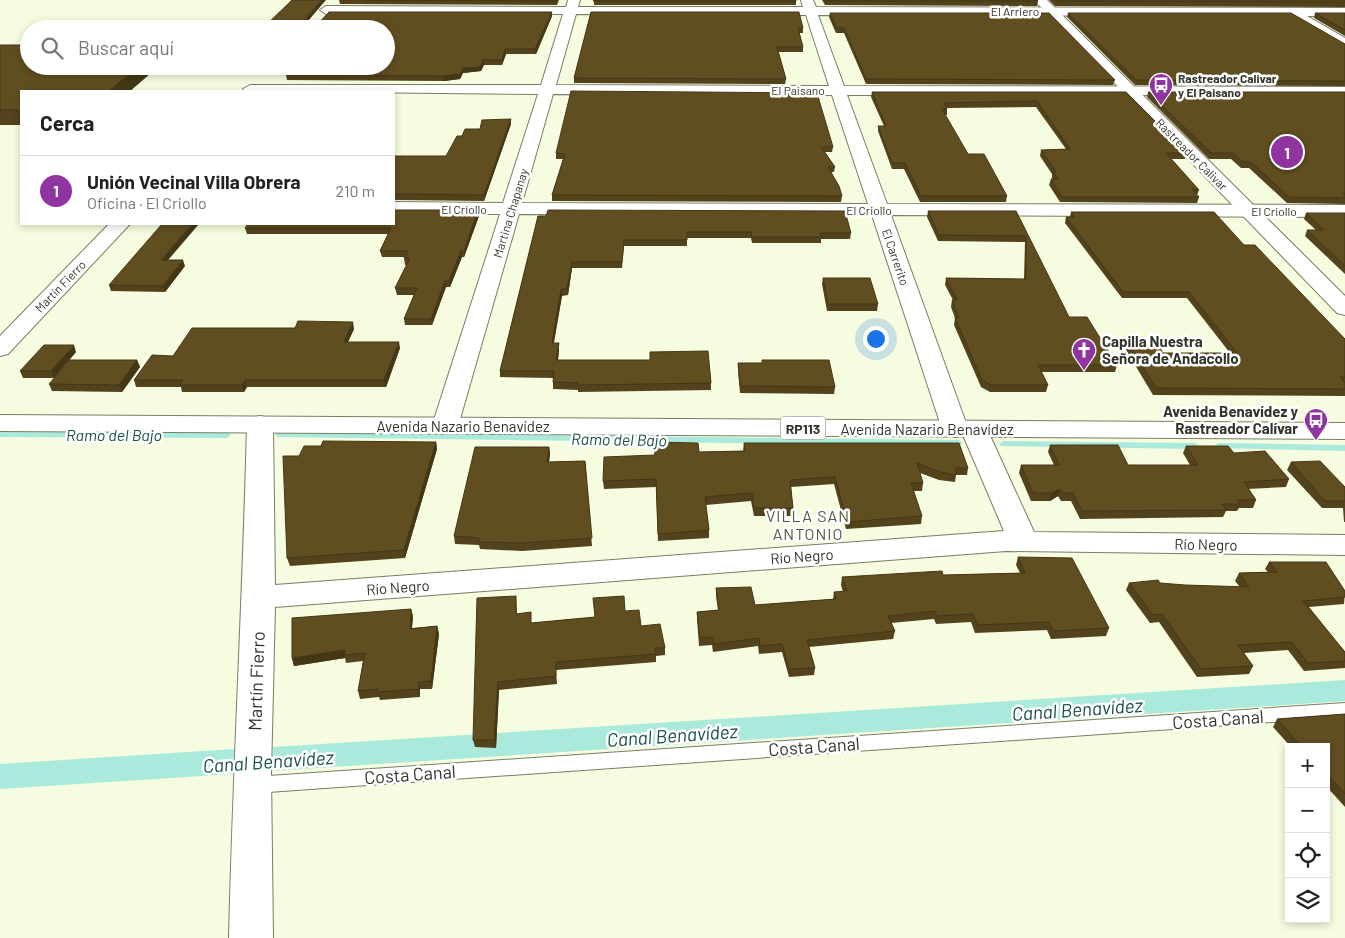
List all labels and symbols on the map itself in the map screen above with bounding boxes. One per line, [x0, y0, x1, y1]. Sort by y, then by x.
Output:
street label: El Arriero [991, 4, 1039, 18]
place label: Rastreador Calivar y El Paisano [1178, 71, 1277, 99]
bus stop icon: Rastreador Calivar y El Paisano [1148, 72, 1174, 106]
street label: El Paisano [771, 83, 825, 97]
street label: Rastreador Calivar [1153, 115, 1231, 193]
pin: 1 [1271, 133, 1303, 171]
street label: Martina Chapanay [490, 166, 530, 259]
street label: El Criollo [441, 202, 487, 216]
street label: El Criollo [846, 203, 892, 217]
street label: El Criollo [1251, 204, 1297, 218]
street label: El Carrerito [880, 227, 912, 287]
street label: Martín Fierro [32, 257, 88, 315]
your location [863, 326, 889, 352]
place label: Capilla Nuestra Señora de Andacollo [1102, 332, 1239, 367]
church icon: Capilla Nuestra Señora de Andacollo [1071, 337, 1097, 371]
place label: Avenida Benavídez y Rastreador Calívar [1163, 402, 1298, 437]
bus stop icon: Avenida Benavídez y Rastreador Calívar [1303, 407, 1329, 441]
road number: RP113 [780, 416, 826, 439]
street label: Avenida Nazario Benavídez [376, 417, 550, 435]
street label: Avenida Nazario Benavídez [840, 420, 1014, 438]
water label: Ramo del Bajo [66, 425, 162, 444]
water label: Ramo del Bajo [571, 429, 667, 449]
district label: VILLA SAN ANTONIO [766, 506, 850, 543]
street label: Río Negro [1174, 534, 1238, 554]
street label: Río Negro [770, 545, 834, 567]
street label: Río Negro [366, 576, 430, 598]
street label: Martín Fierro [243, 631, 269, 731]
water label: Canal Benavídez [1011, 693, 1144, 725]
street label: Costa Canal [1171, 705, 1265, 733]
water label: Canal Benavídez [606, 719, 739, 751]
street label: Costa Canal [767, 732, 861, 760]
water label: Canal Benavídez [202, 745, 335, 777]
street label: Costa Canal [363, 760, 457, 788]

